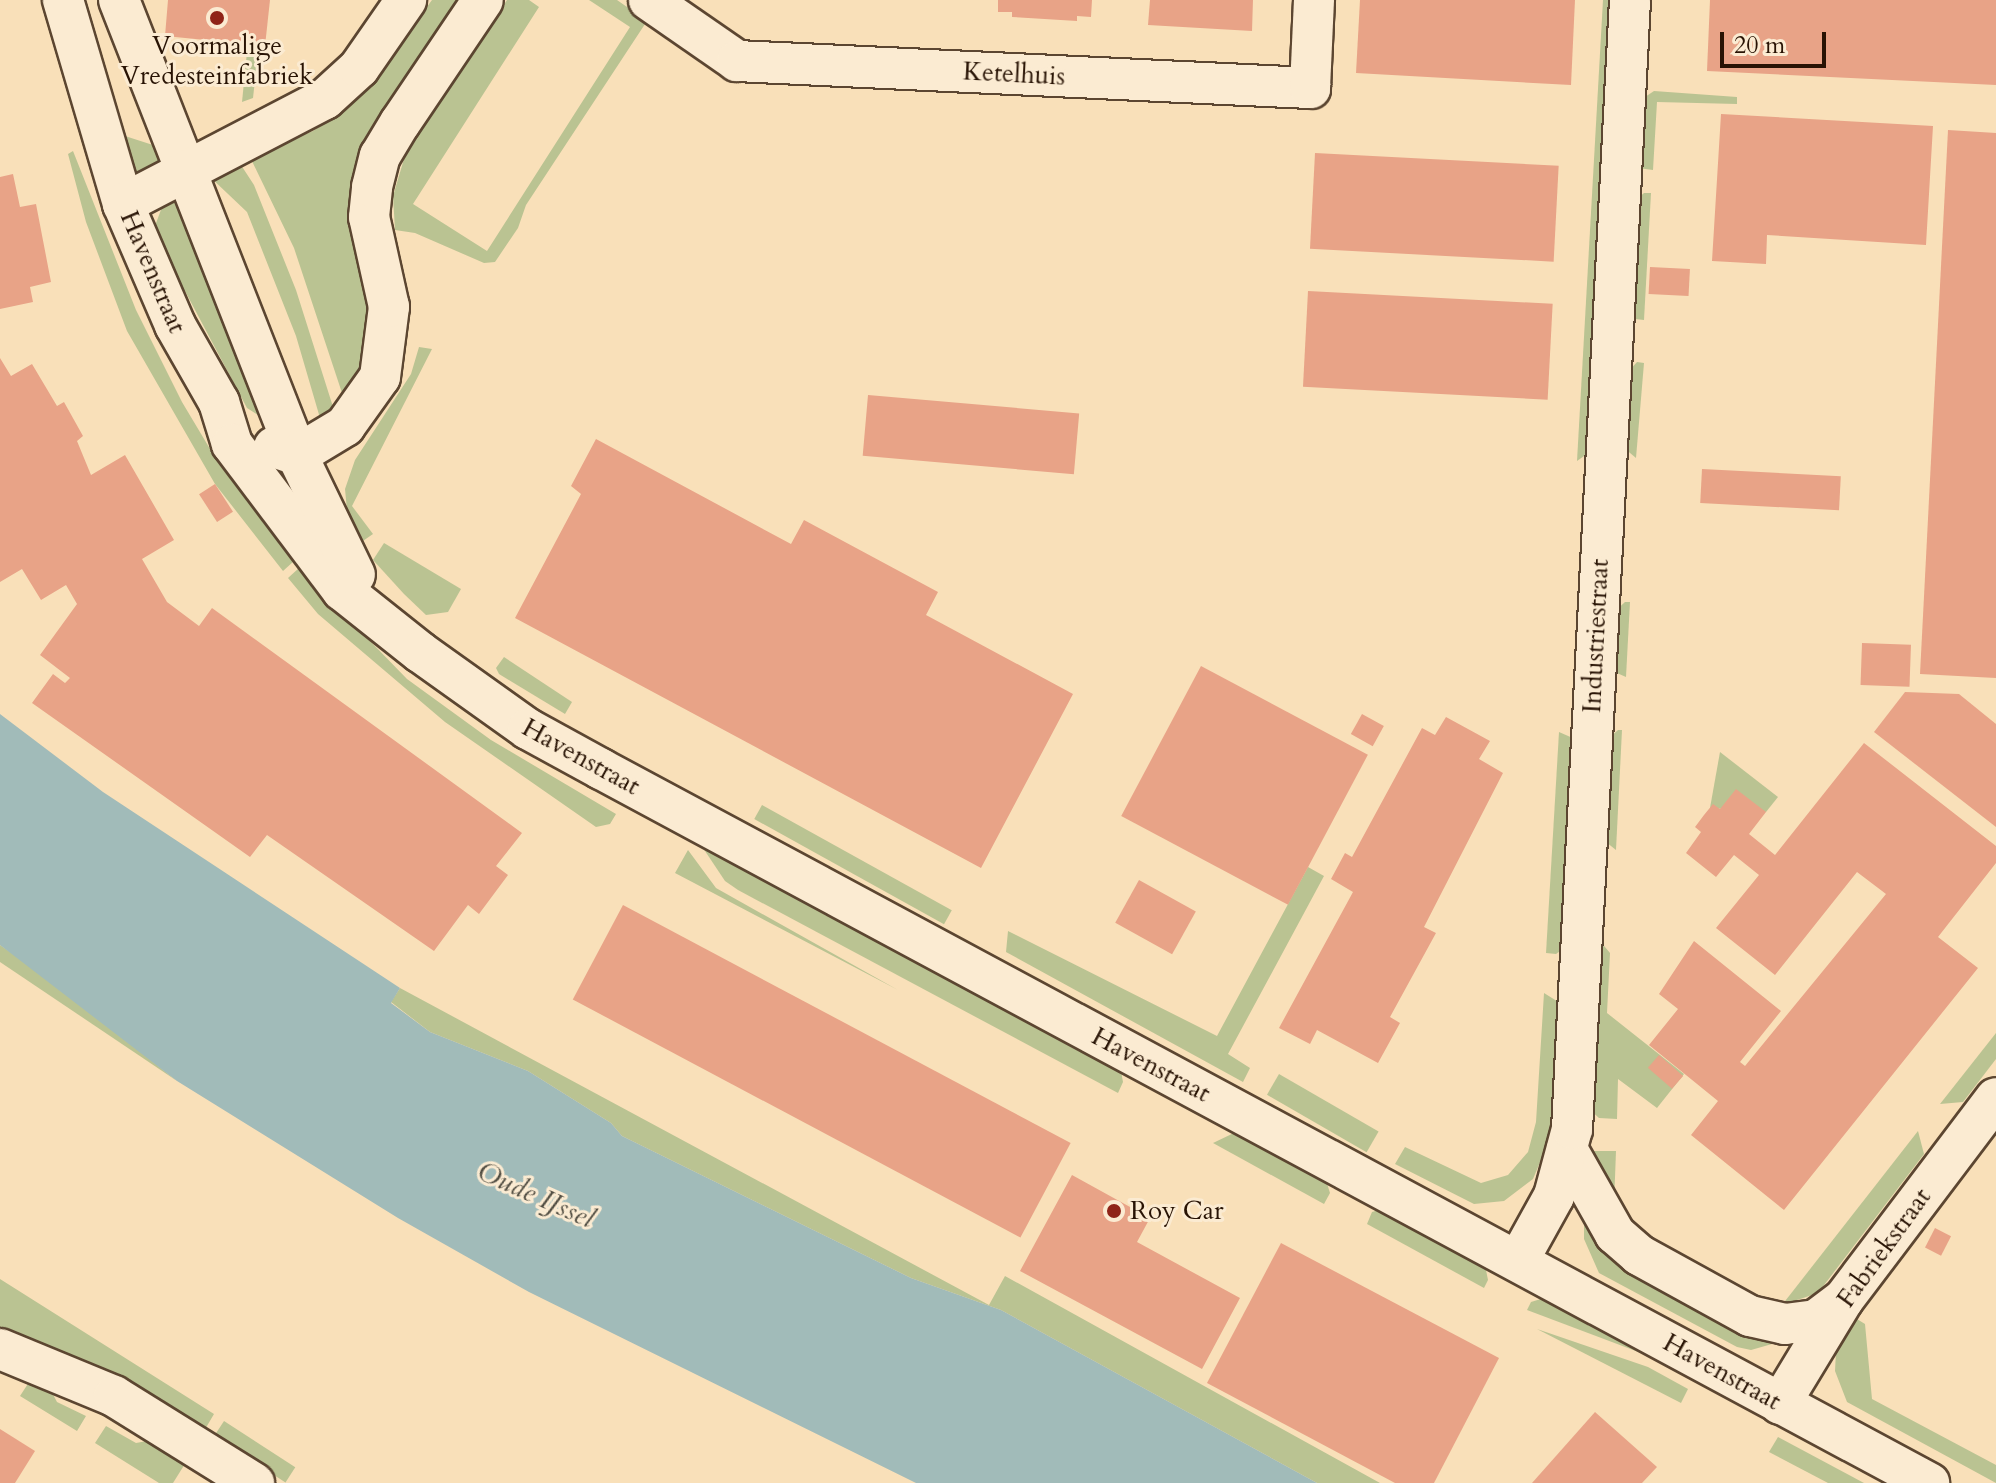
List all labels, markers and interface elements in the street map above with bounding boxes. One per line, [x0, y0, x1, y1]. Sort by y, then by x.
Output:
marker: Voormalige Vredesteinfabriek [208, 9, 226, 27]
scale bar [1724, 16, 1830, 66]
text: 20 m [1734, 29, 1785, 62]
place label: Voormalige Vredesteinfabriek [121, 30, 313, 92]
street label: Ketelhuis [962, 56, 1066, 92]
street label: Havenstraat [113, 206, 193, 338]
street label: Industriestraat [1576, 558, 1616, 714]
street label: Havenstraat [517, 712, 645, 802]
street label: Havenstraat [1086, 1021, 1216, 1109]
water label: Oude IJssel [472, 1154, 600, 1236]
street label: Fabriekstraat [1830, 1182, 1938, 1314]
place label: Roy Car [1130, 1195, 1223, 1227]
marker: Roy Car [1105, 1202, 1123, 1220]
street label: Havenstraat [1658, 1327, 1786, 1417]

